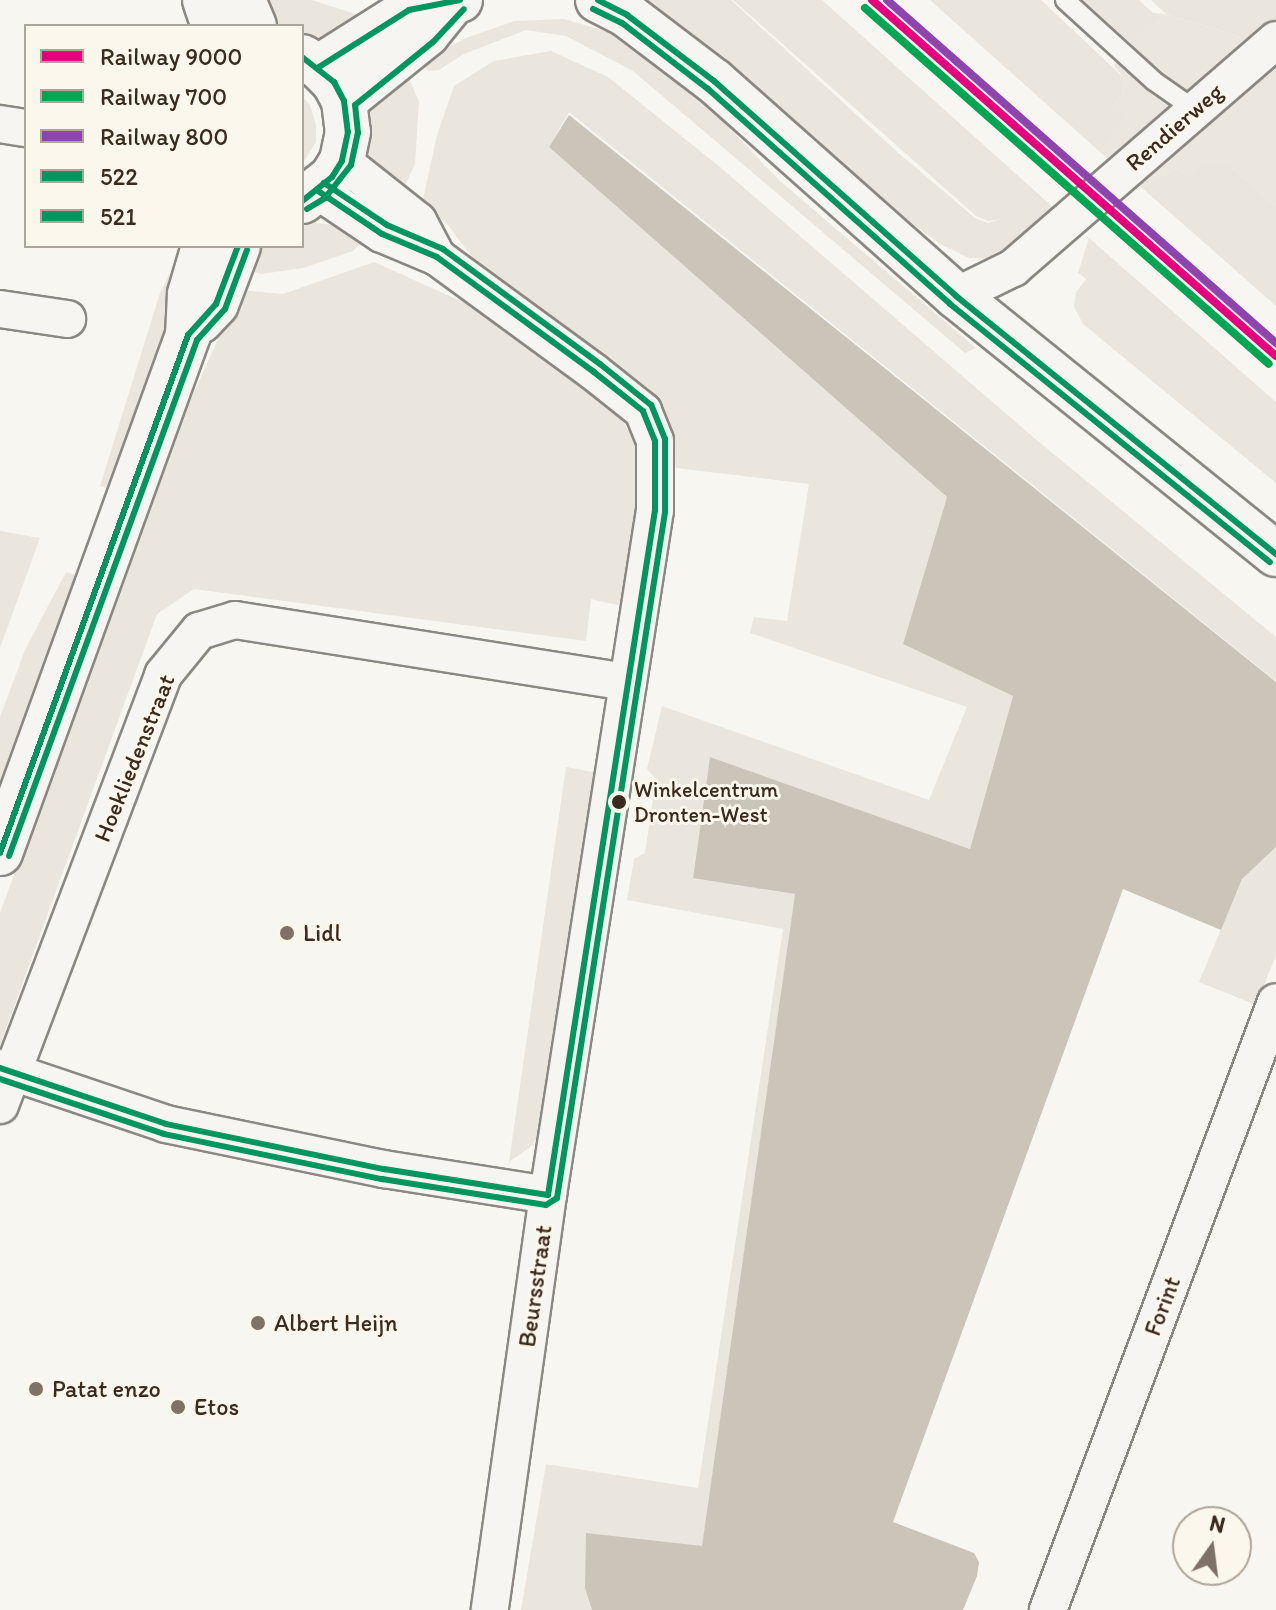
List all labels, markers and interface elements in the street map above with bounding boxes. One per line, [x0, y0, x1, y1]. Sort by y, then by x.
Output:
legend [24, 24, 304, 248]
text: Railway 9000 [100, 42, 242, 71]
street label: Rendierweg [1119, 77, 1229, 177]
text: Railway 700 [100, 82, 227, 111]
text: Railway 800 [100, 122, 228, 151]
text: 522 [100, 162, 138, 191]
text: 521 [100, 202, 136, 231]
street label: Hoekliedenstraat [87, 670, 181, 846]
place label: Winkelcentrum Dronten-West [634, 776, 778, 828]
marker: Winkelcentrum Dronten-West [611, 794, 627, 810]
place label: Lidl [303, 919, 341, 947]
marker: Lidl [278, 924, 296, 942]
street label: Beursstraat [512, 1223, 558, 1349]
street label: Forint [1138, 1272, 1186, 1340]
place label: Albert Heijn [274, 1309, 397, 1337]
marker: Albert Heijn [249, 1314, 267, 1332]
place label: Patat enzo [52, 1375, 161, 1403]
marker: Patat enzo [27, 1380, 45, 1398]
place label: Etos [194, 1393, 239, 1421]
marker: Etos [169, 1398, 187, 1416]
north arrow [1172, 1506, 1252, 1586]
text: N [1207, 1509, 1228, 1539]

